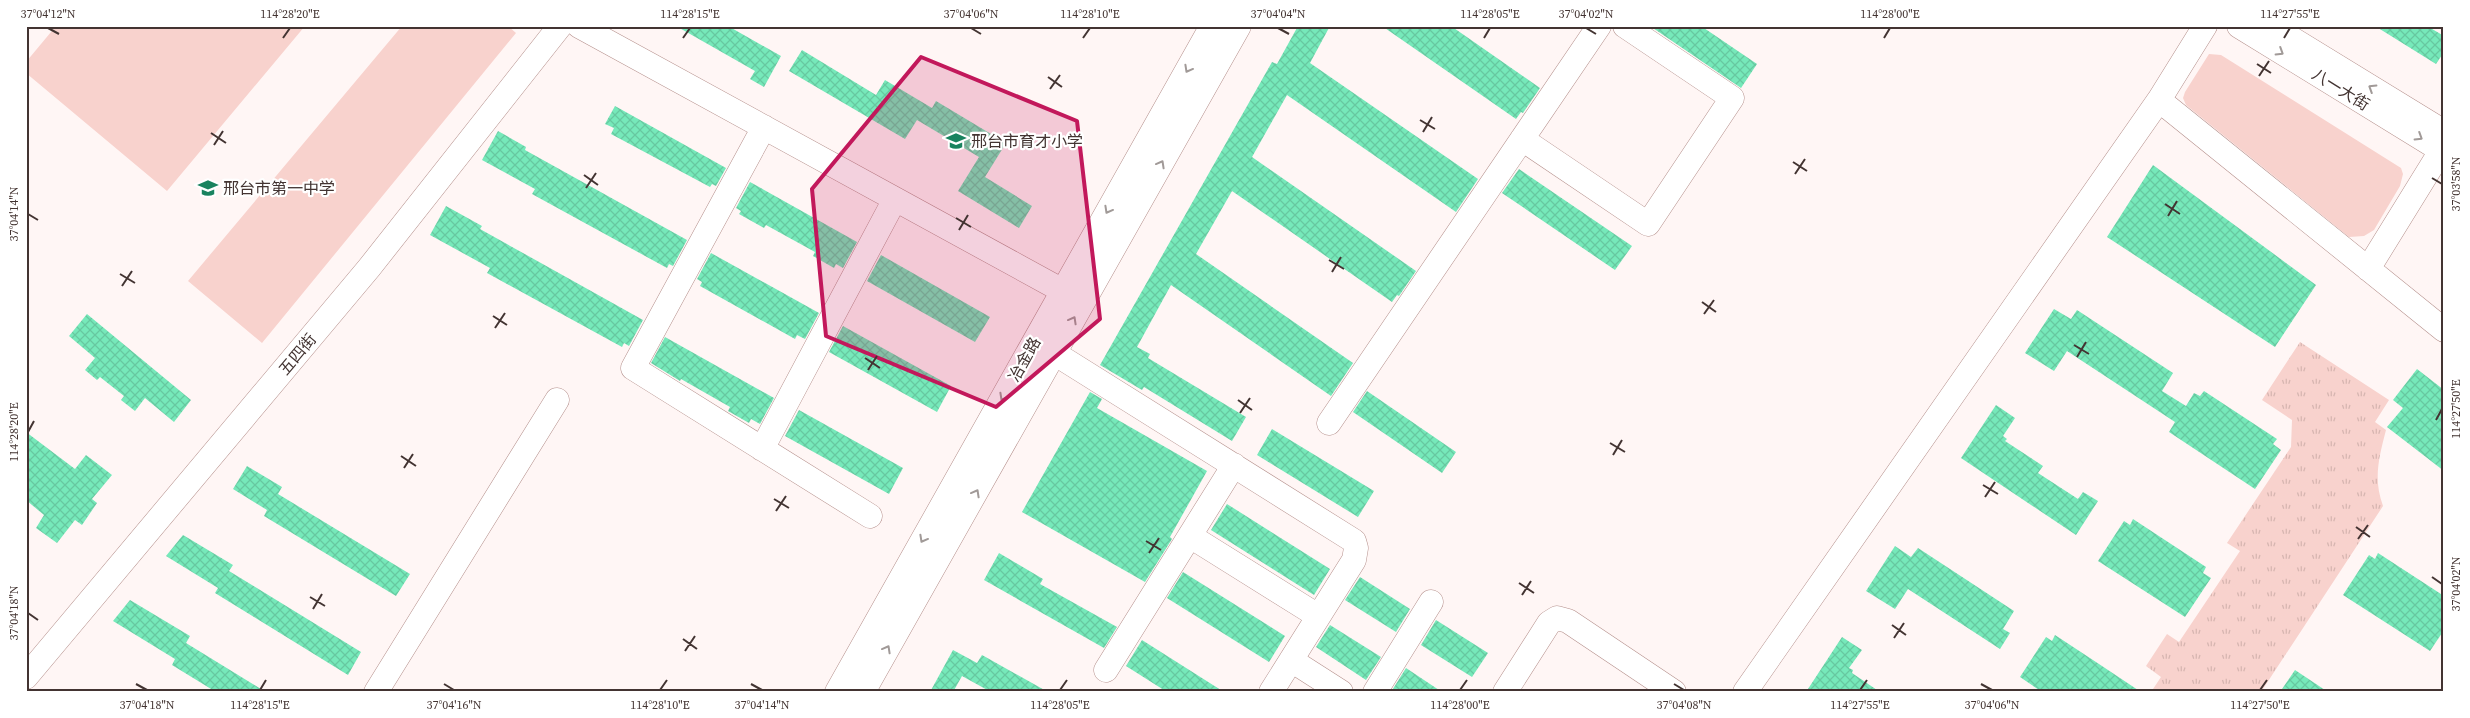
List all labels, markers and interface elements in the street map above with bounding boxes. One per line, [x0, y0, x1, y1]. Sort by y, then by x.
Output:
text: 37°04'12"N [20, 6, 76, 22]
text: 114°28'20"E [260, 6, 320, 22]
text: 114°28'15"E [660, 6, 720, 22]
text: 37°04'06"N [943, 6, 999, 22]
text: 114°28'10"E [1060, 6, 1120, 22]
text: 37°04'04"N [1250, 6, 1306, 22]
text: 114°28'05"E [1460, 6, 1520, 22]
text: 37°04'02"N [1558, 6, 1614, 22]
text: 114°28'00"E [1860, 6, 1920, 22]
text: 114°27'55"E [2260, 6, 2320, 22]
one-way arrow [2275, 45, 2284, 55]
one-way arrow [1184, 63, 1194, 72]
street label: 八一大街 [2308, 63, 2374, 115]
one-way arrow [2369, 85, 2378, 95]
school or university icon: 邢台市育才小学 [945, 130, 967, 152]
place label: 邢台市育才小学 [971, 130, 1083, 152]
one-way arrow [2413, 130, 2422, 140]
text: 37°03'58"N [2448, 156, 2464, 212]
one-way arrow [1155, 160, 1165, 169]
school or university icon: 邢台市第一中学 [197, 177, 219, 199]
place label: 邢台市第一中学 [223, 177, 335, 199]
text: 37°04'14"N [6, 186, 22, 242]
one-way arrow [1105, 205, 1115, 214]
one-way arrow [1066, 317, 1076, 326]
street label: 五四街 [273, 329, 321, 379]
street label: 冶金路 [1003, 333, 1045, 385]
text: 114°27'50"E [2448, 379, 2464, 439]
one-way arrow [999, 392, 1009, 401]
text: 114°28'20"E [6, 402, 22, 462]
one-way arrow [969, 489, 979, 498]
one-way arrow [919, 534, 929, 543]
text: 37°04'02"N [2448, 556, 2464, 612]
text: 37°04'18"N [6, 585, 22, 641]
one-way arrow [881, 646, 891, 655]
text: 37°04'18"N [119, 697, 175, 713]
text: 114°28'15"E [230, 697, 290, 713]
text: 37°04'16"N [426, 697, 482, 713]
text: 114°28'10"E [630, 697, 690, 713]
text: 37°04'14"N [734, 697, 790, 713]
text: 114°28'05"E [1030, 697, 1090, 713]
text: 114°28'00"E [1430, 697, 1490, 713]
text: 37°04'08"N [1656, 697, 1712, 713]
text: 114°27'55"E [1830, 697, 1890, 713]
text: 37°04'06"N [1964, 697, 2020, 713]
text: 114°27'50"E [2230, 697, 2290, 713]

